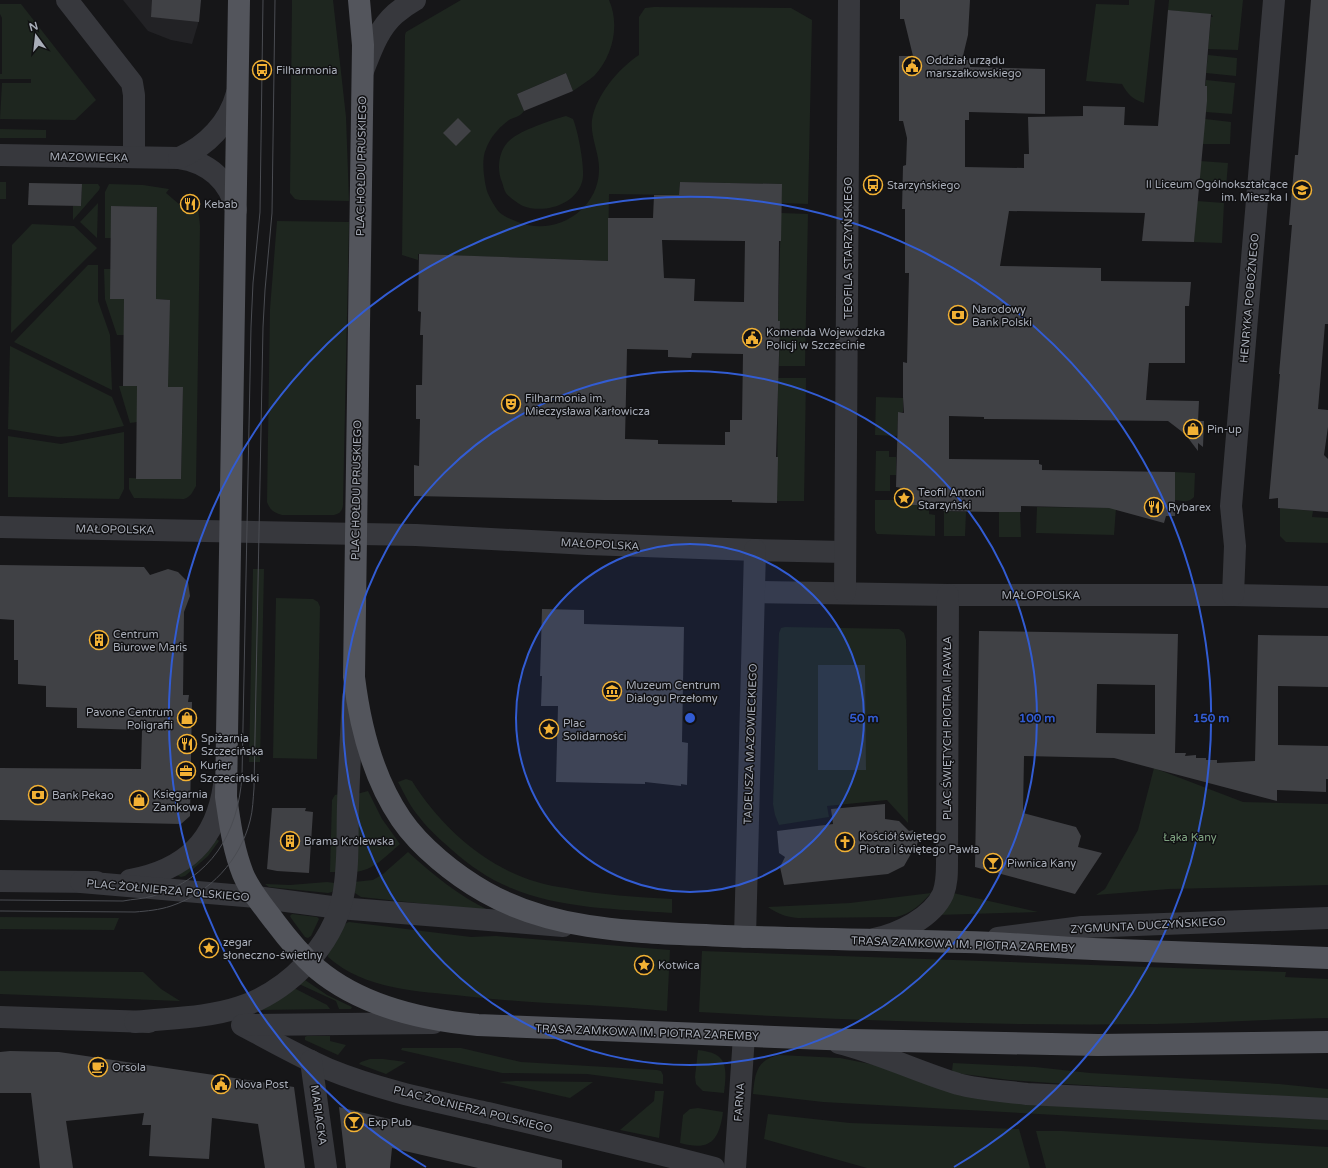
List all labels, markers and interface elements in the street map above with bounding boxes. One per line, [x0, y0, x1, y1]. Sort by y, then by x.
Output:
north arrow [16, 16, 56, 56]
text: N [28, 19, 39, 34]
place label: Oddział urządu marszałkowskiego [926, 54, 1022, 80]
public building icon: Oddział urządu marszałkowskiego [901, 55, 923, 77]
bus stop icon: Filharmonia [251, 59, 273, 81]
place label: Filharmonia [276, 64, 338, 77]
street label: PLAC HOŁDU PRUSKIEGO [354, 96, 369, 236]
street label: MAZOWIECKA [49, 150, 129, 165]
bus stop icon: Starzyńskiego [862, 174, 884, 196]
street label: TEOFILA STARZYŃSKIEGO [841, 177, 855, 319]
place label: II Liceum Ogólnokształcące im. Mieszka I [1146, 178, 1288, 204]
place label: Starzyńskiego [887, 179, 960, 192]
school or university icon: II Liceum Ogólnokształcące im. Mieszka I [1291, 179, 1313, 201]
restaurant icon: Kebab [179, 193, 201, 215]
place label: Kebab [204, 198, 238, 211]
street label: HENRYKA POBOŻNEGO [1237, 233, 1262, 363]
place label: Narodowy Bank Polski [972, 303, 1032, 329]
bank icon: Narodowy Bank Polski [947, 304, 969, 326]
place label: Komenda Wojewódzka Policji w Szczecinie [766, 326, 885, 352]
public building icon: Komenda Wojewódzka Policji w Szczecinie [741, 327, 763, 349]
place label: Filharmonia im. Mieczysława Karłowicza [525, 392, 650, 418]
theatre icon: Filharmonia im. Mieczysława Karłowicza [500, 393, 522, 415]
shop icon: Pin-up [1182, 418, 1204, 440]
street label: PLAC HOŁDU PRUSKIEGO [349, 420, 364, 560]
place label: Pin-up [1207, 423, 1242, 436]
place label: Teofil Antoni Starzyński [918, 486, 984, 512]
place icon: Teofil Antoni Starzyński [893, 487, 915, 509]
restaurant icon: Rybarex [1143, 496, 1165, 518]
place label: Rybarex [1168, 501, 1211, 514]
street label: MAŁOPOLSKA [75, 522, 155, 537]
street label: MAŁOPOLSKA [560, 536, 640, 553]
street label: MAŁOPOLSKA [1002, 589, 1080, 602]
place label: Centrum Biurowe Maris [113, 628, 187, 654]
building icon: Centrum Biurowe Maris [88, 629, 110, 651]
street label: PLAC ŚWIĘTYCH PIOTRA I PAWŁA [940, 636, 954, 820]
street label: TADEUSZA MAZOWIECKIEGO [741, 663, 760, 825]
place label: Muzeum Centrum Dialogu Przełomy [626, 679, 720, 705]
museum icon: Muzeum Centrum Dialogu Przełomy [601, 680, 623, 702]
place label: Pavone Centrum Poligrafii [86, 706, 173, 732]
shop icon: Pavone Centrum Poligrafii [176, 707, 198, 729]
centre of rings [683, 711, 697, 725]
text: 50 m [849, 711, 879, 725]
text: 100 m [1019, 711, 1055, 725]
text: 150 m [1193, 711, 1229, 725]
place label: Plac Solidarności [563, 717, 627, 743]
place icon: Plac Solidarności [538, 718, 560, 740]
place label: Spiżarnia Szczecińska [201, 732, 263, 758]
restaurant icon: Spiżarnia Szczecińska [176, 733, 198, 755]
place label: Kurier Szczeciński [200, 759, 259, 785]
office icon: Kurier Szczeciński [175, 760, 197, 782]
bank icon: Bank Pekao [27, 784, 49, 806]
place label: Księgarnia Zamkowa [153, 788, 208, 814]
place label: Bank Pekao [52, 789, 114, 802]
shop icon: Księgarnia Zamkowa [128, 789, 150, 811]
building icon: Brama Królewska [279, 830, 301, 852]
place label: Kościół świętego Piotra i świętego Pawła [859, 830, 979, 856]
church icon: Kościół świętego Piotra i świętego Pawła [834, 831, 856, 853]
park label: Łąka Kany [1163, 831, 1217, 844]
place label: Brama Królewska [304, 835, 394, 848]
bar icon: Piwnica Kany [982, 852, 1004, 874]
place label: Piwnica Kany [1007, 857, 1076, 870]
street label: PLAC ŻOŁNIERZA POLSKIEGO [86, 877, 250, 904]
street label: ZYGMUNTA DUCZYŃSKIEGO [1070, 914, 1226, 936]
street label: TRASA ZAMKOWA IM. PIOTRA ZAREMBY [851, 934, 1075, 955]
place label: zegar słoneczno-świetlny [223, 936, 322, 962]
place icon: zegar słoneczno-świetlny [198, 937, 220, 959]
place icon: Kotwica [633, 954, 655, 976]
place label: Kotwica [658, 959, 700, 972]
street label: TRASA ZAMKOWA IM. PIOTRA ZAREMBY [535, 1022, 759, 1043]
cafe icon: Orsola [87, 1056, 109, 1078]
place label: Orsola [112, 1061, 146, 1074]
public building icon: Nova Post [210, 1073, 232, 1095]
place label: Nova Post [235, 1078, 288, 1091]
street label: FARNA [732, 1082, 747, 1122]
street label: PLAC ŻOŁNIERZA POLSKIEGO [392, 1083, 554, 1136]
street label: MARIACKA [308, 1084, 329, 1146]
bar icon: Exp Pub [343, 1111, 365, 1133]
place label: Exp Pub [368, 1116, 412, 1129]

